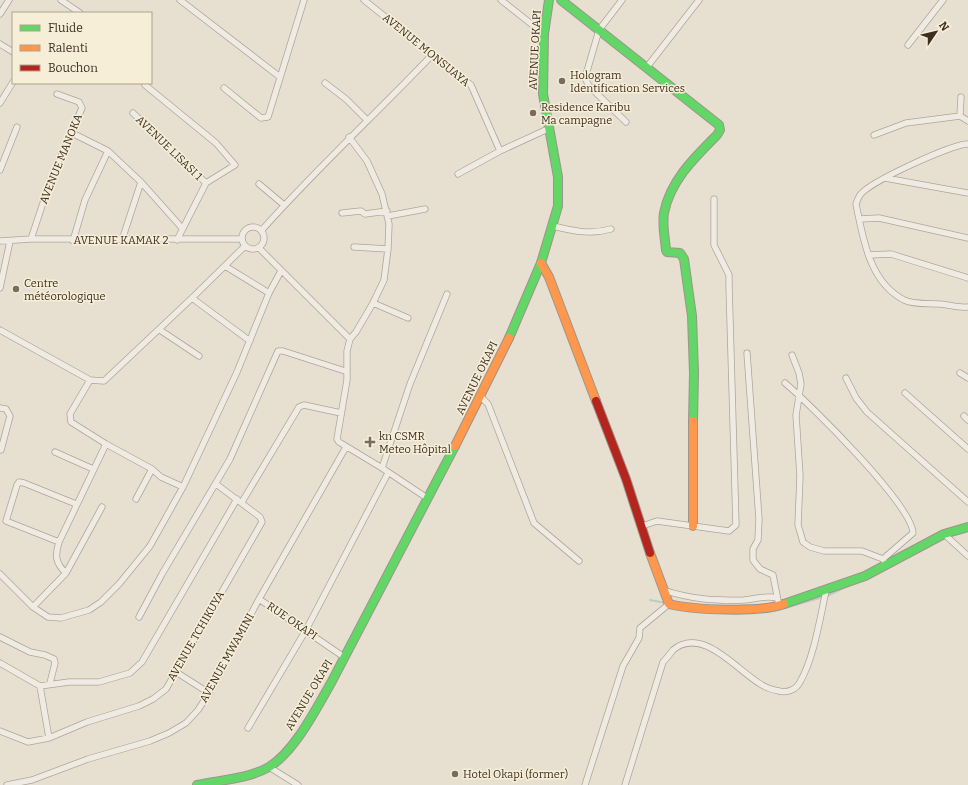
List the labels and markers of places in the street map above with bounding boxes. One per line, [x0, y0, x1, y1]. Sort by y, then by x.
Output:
place label: Hologram Identification Services [570, 69, 685, 95]
marker: Hologram Identification Services [557, 76, 567, 86]
place label: Residence Karibu Ma campagne [541, 101, 630, 127]
marker: Residence Karibu Ma campagne [528, 108, 538, 118]
place label: Centre météorologique [24, 277, 106, 303]
marker: Centre météorologique [11, 284, 21, 294]
place label: kn CSMR Meteo Hôpital [379, 430, 451, 456]
marker: kn CSMR Meteo Hôpital [364, 436, 376, 448]
place label: Hotel Okapi (former) [463, 768, 568, 781]
marker: Hotel Okapi (former) [450, 769, 460, 779]

